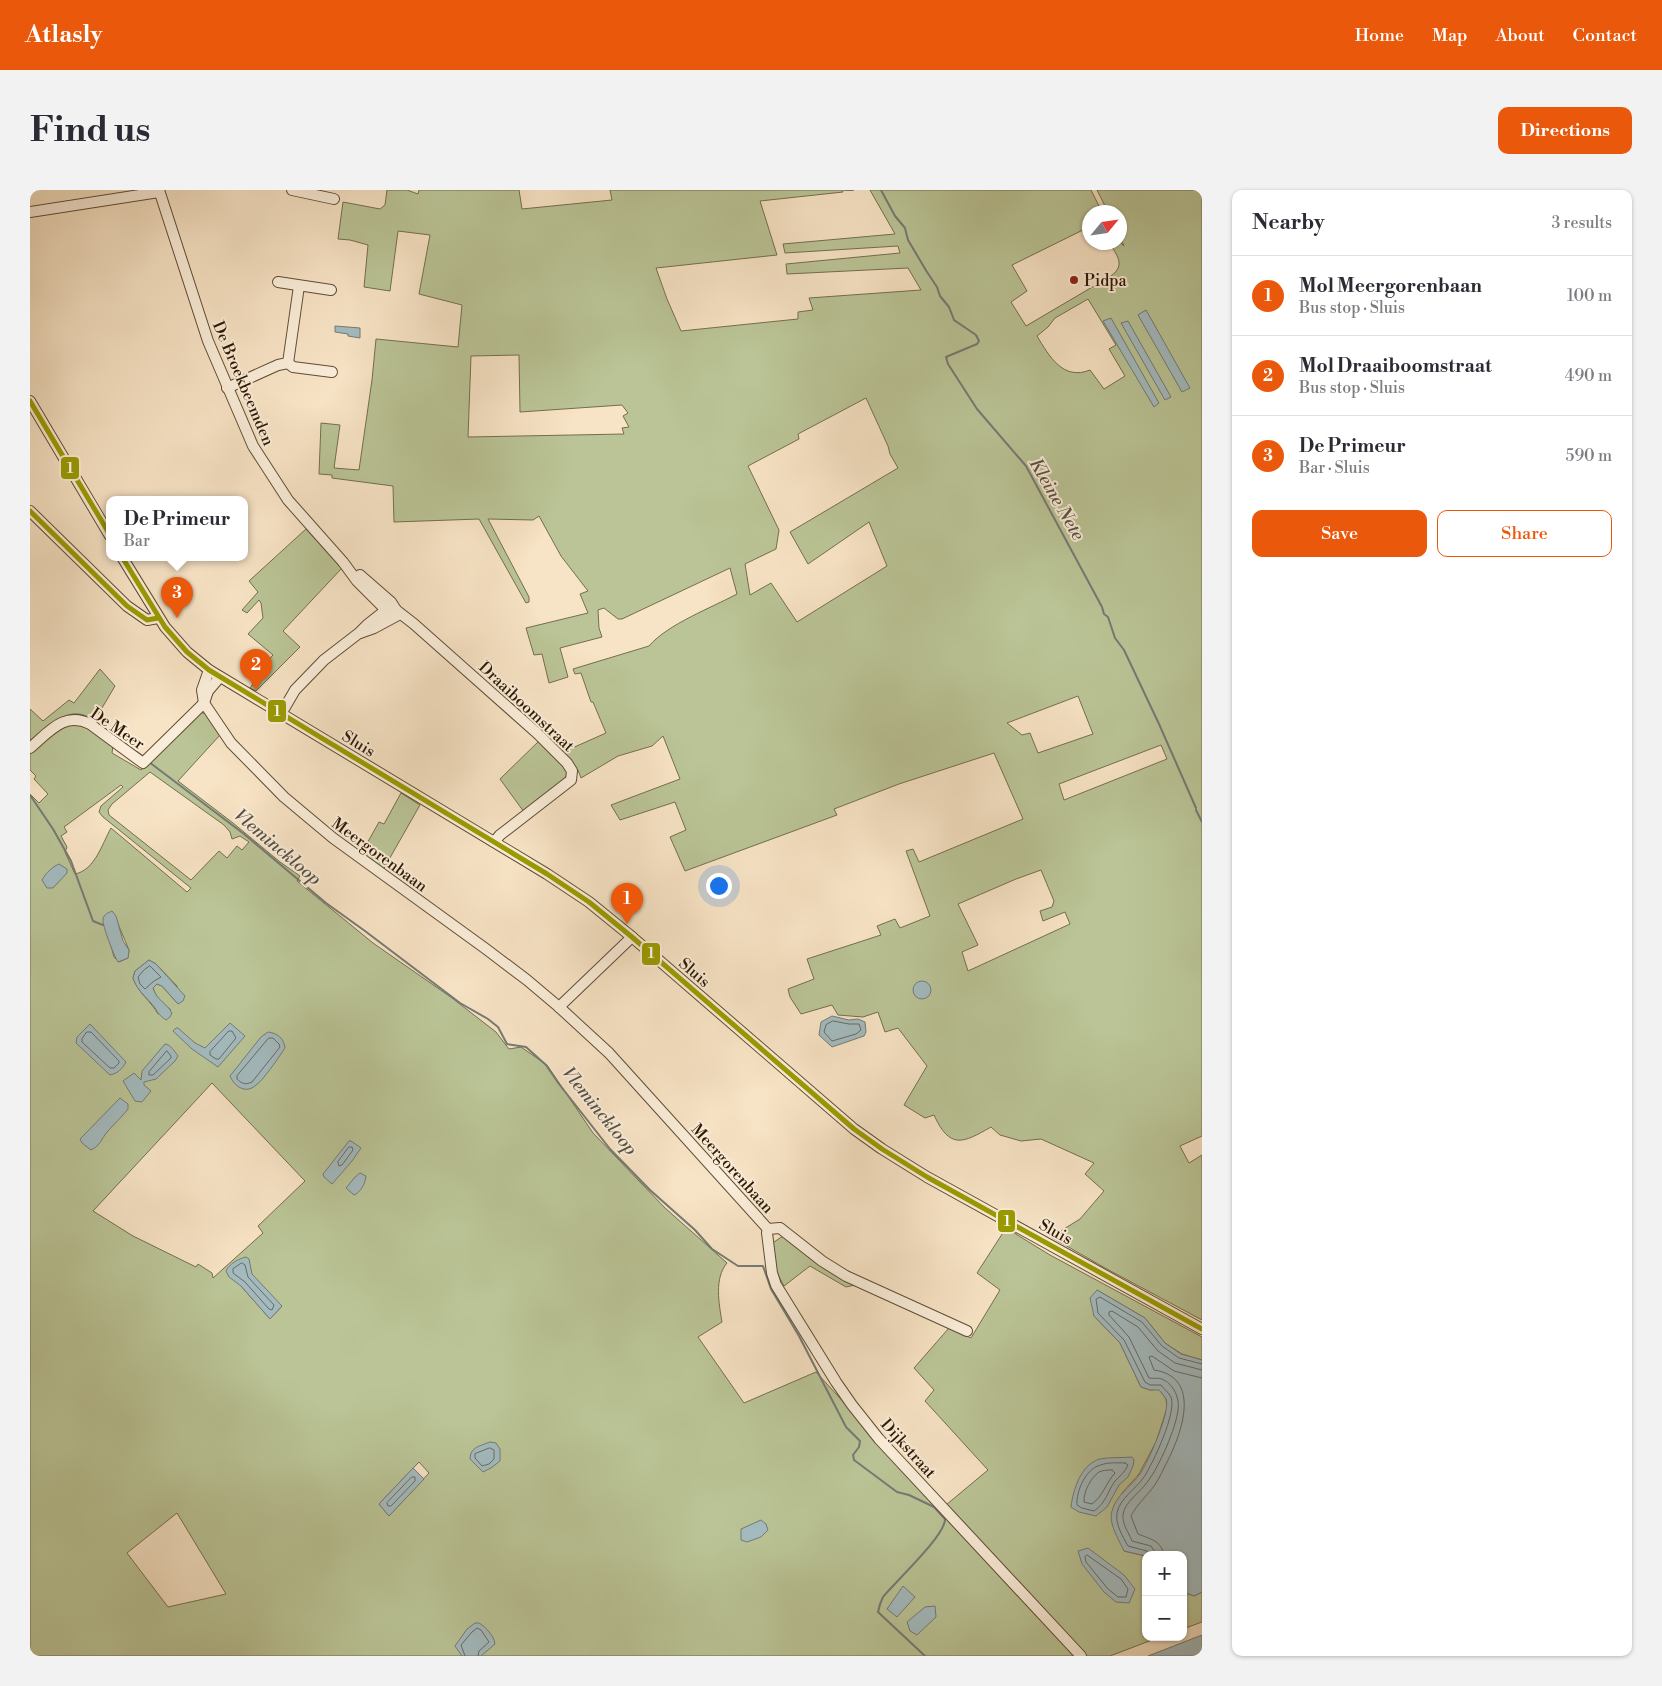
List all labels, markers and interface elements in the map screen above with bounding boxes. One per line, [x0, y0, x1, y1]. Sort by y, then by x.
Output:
text: Atlasly [25, 20, 102, 50]
text: Home [1355, 24, 1404, 47]
text: Map [1432, 24, 1468, 47]
text: About [1496, 24, 1545, 47]
text: Contact [1573, 24, 1637, 47]
button: Directions [1498, 107, 1632, 154]
text: Find us [30, 109, 150, 152]
north arrow [1082, 205, 1127, 250]
text: Nearby [1252, 210, 1325, 236]
text: 3 results [1551, 213, 1612, 233]
place label: Pidpa [1084, 271, 1128, 291]
marker: Pidpa [1068, 274, 1080, 286]
text: Mol Meergorenbaan [1299, 274, 1482, 298]
text: 1 [1264, 286, 1272, 306]
text: 100 m [1567, 286, 1612, 306]
text: Bus stop · Sluis [1299, 298, 1405, 318]
street label: De Broekbeemden [208, 318, 278, 449]
text: Mol Draaiboomstraat [1299, 354, 1492, 378]
text: 2 [1263, 366, 1273, 386]
text: 490 m [1565, 366, 1612, 386]
text: Bus stop · Sluis [1299, 378, 1405, 398]
text: De Primeur [1299, 434, 1406, 458]
text: 3 [1263, 446, 1273, 466]
text: 590 m [1566, 446, 1612, 466]
water label: Kleine Nete [1024, 454, 1090, 545]
line badge: 1 [60, 456, 80, 480]
text: Bar · Sluis [1299, 458, 1370, 478]
text: 1 [67, 460, 74, 478]
popup [106, 496, 248, 561]
text: De Primeur [124, 507, 230, 531]
button: Save [1252, 510, 1427, 557]
button: Share [1437, 510, 1612, 557]
text: Bar [124, 531, 150, 551]
pin: 3 [161, 577, 193, 618]
pin: 2 [240, 649, 272, 690]
street label: Draaiboomstraat [474, 657, 578, 756]
line badge: 1 [267, 699, 287, 723]
street label: De Meer [87, 703, 148, 754]
text: 1 [274, 703, 281, 721]
street label: Sluis [338, 726, 379, 762]
water label: Vleminckloop [229, 804, 326, 891]
street label: Meergorenbaan [328, 813, 432, 897]
your location [706, 873, 732, 899]
pin: 1 [611, 883, 643, 924]
line badge: 1 [641, 942, 661, 966]
text: 1 [648, 945, 655, 963]
street label: Sluis [674, 954, 714, 992]
water label: Vleminckloop [557, 1062, 642, 1160]
street label: Meergorenbaan [687, 1120, 778, 1218]
line badge: 1 [997, 1209, 1016, 1233]
text: 1 [1004, 1213, 1011, 1231]
street label: Sluis [1035, 1215, 1076, 1249]
street label: Dijkstraat [876, 1415, 940, 1483]
map controls [1142, 1551, 1187, 1641]
button: + [1142, 1551, 1187, 1596]
button: − [1142, 1596, 1187, 1641]

